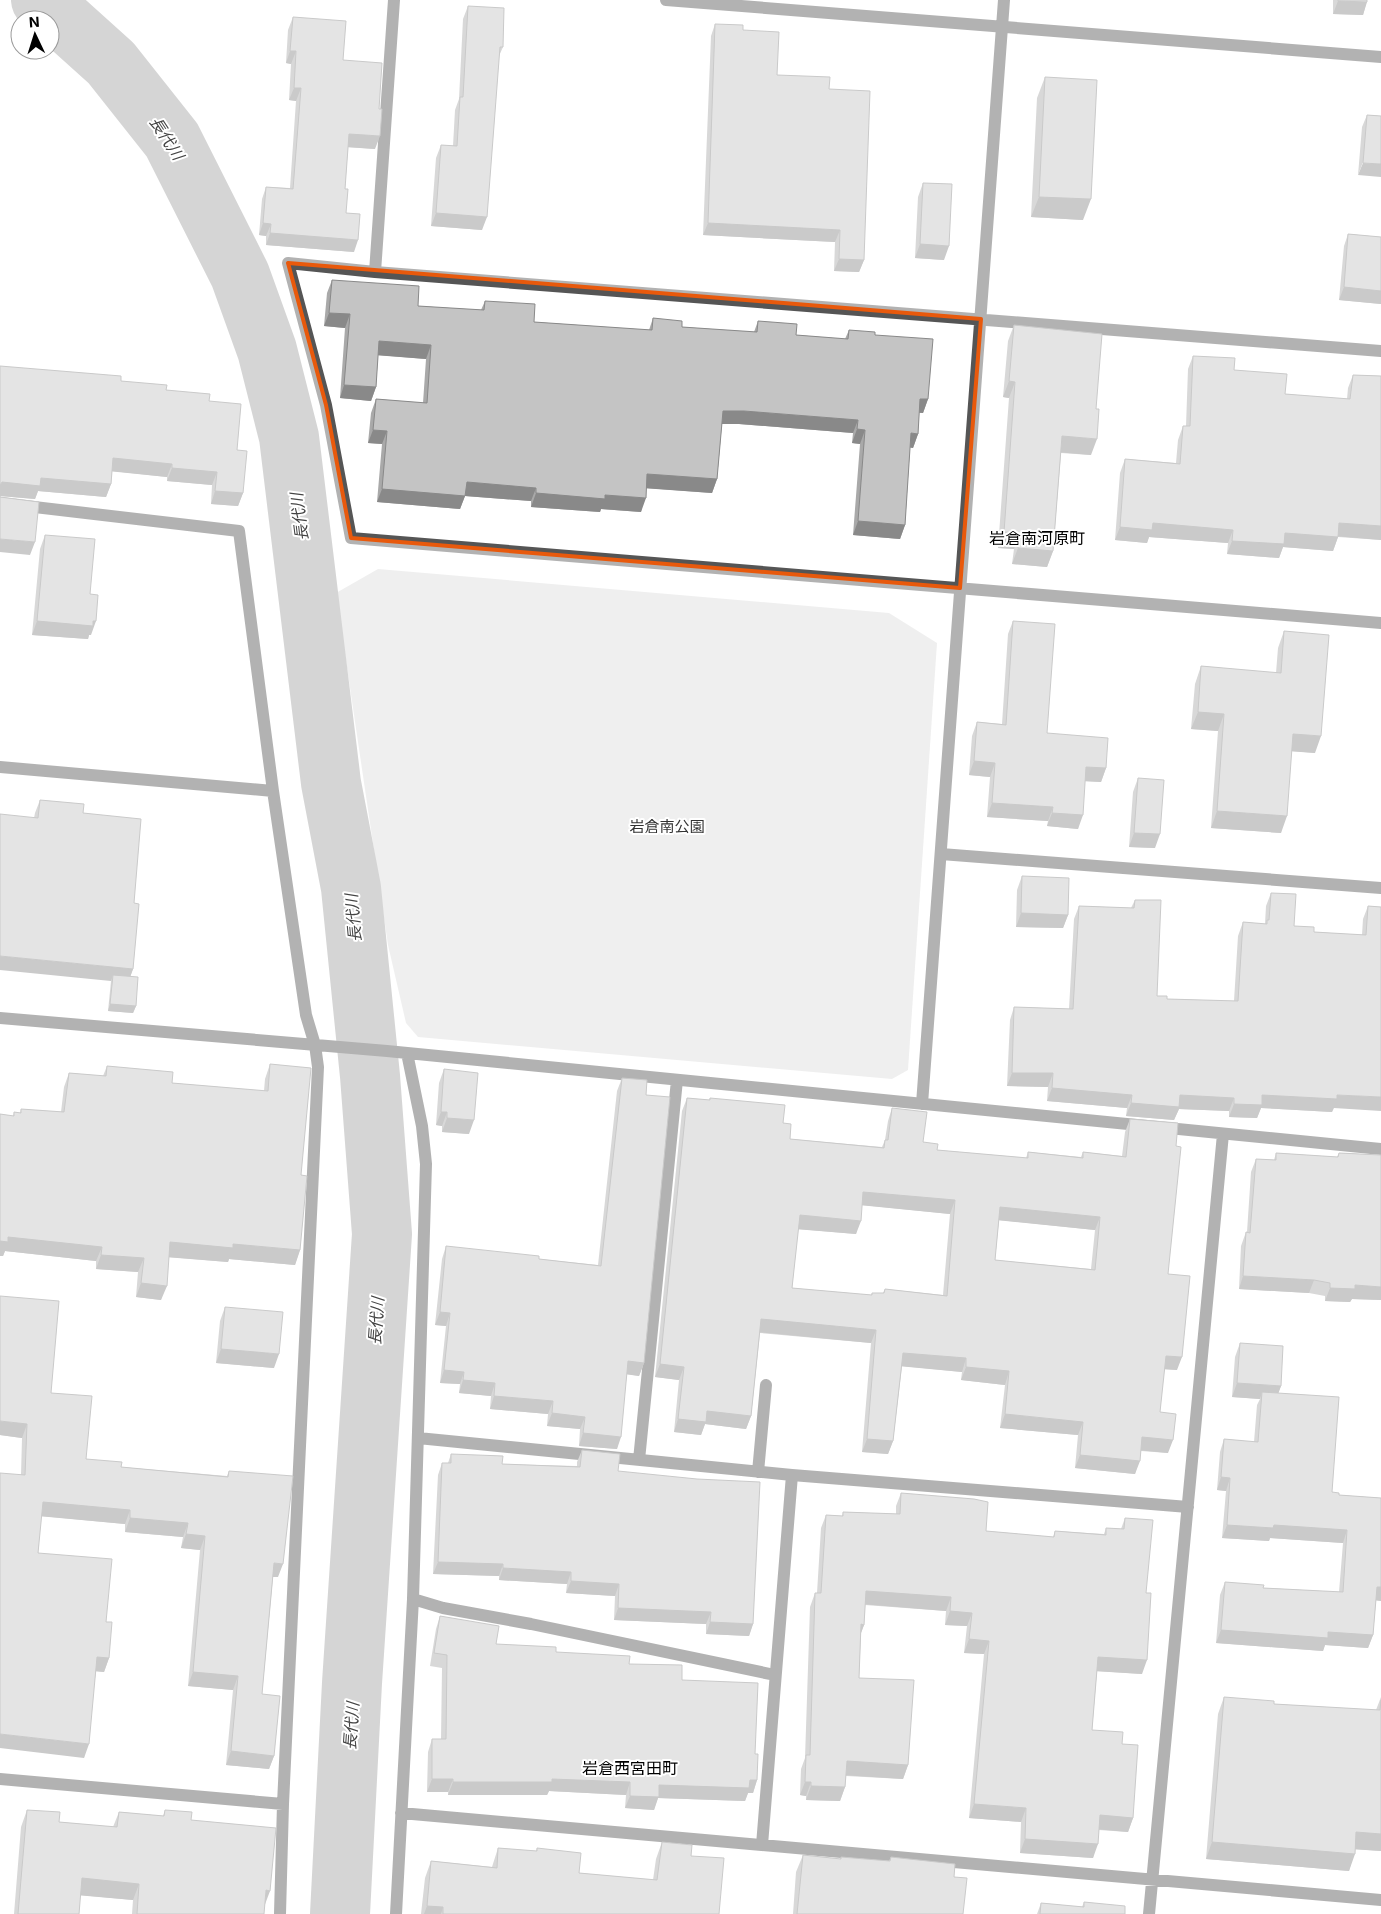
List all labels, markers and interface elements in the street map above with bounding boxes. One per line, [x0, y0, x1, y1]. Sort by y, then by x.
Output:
north arrow [10, 10, 60, 60]
text: N [28, 13, 40, 30]
water label: 長代川 [146, 112, 190, 165]
water label: 長代川 [286, 490, 312, 542]
district label: 岩倉南河原町 [989, 528, 1085, 548]
park label: 岩倉南公園 [629, 817, 705, 836]
water label: 長代川 [341, 891, 365, 943]
water label: 長代川 [364, 1294, 388, 1346]
water label: 長代川 [339, 1699, 363, 1751]
district label: 岩倉西宮田町 [582, 1758, 678, 1778]

